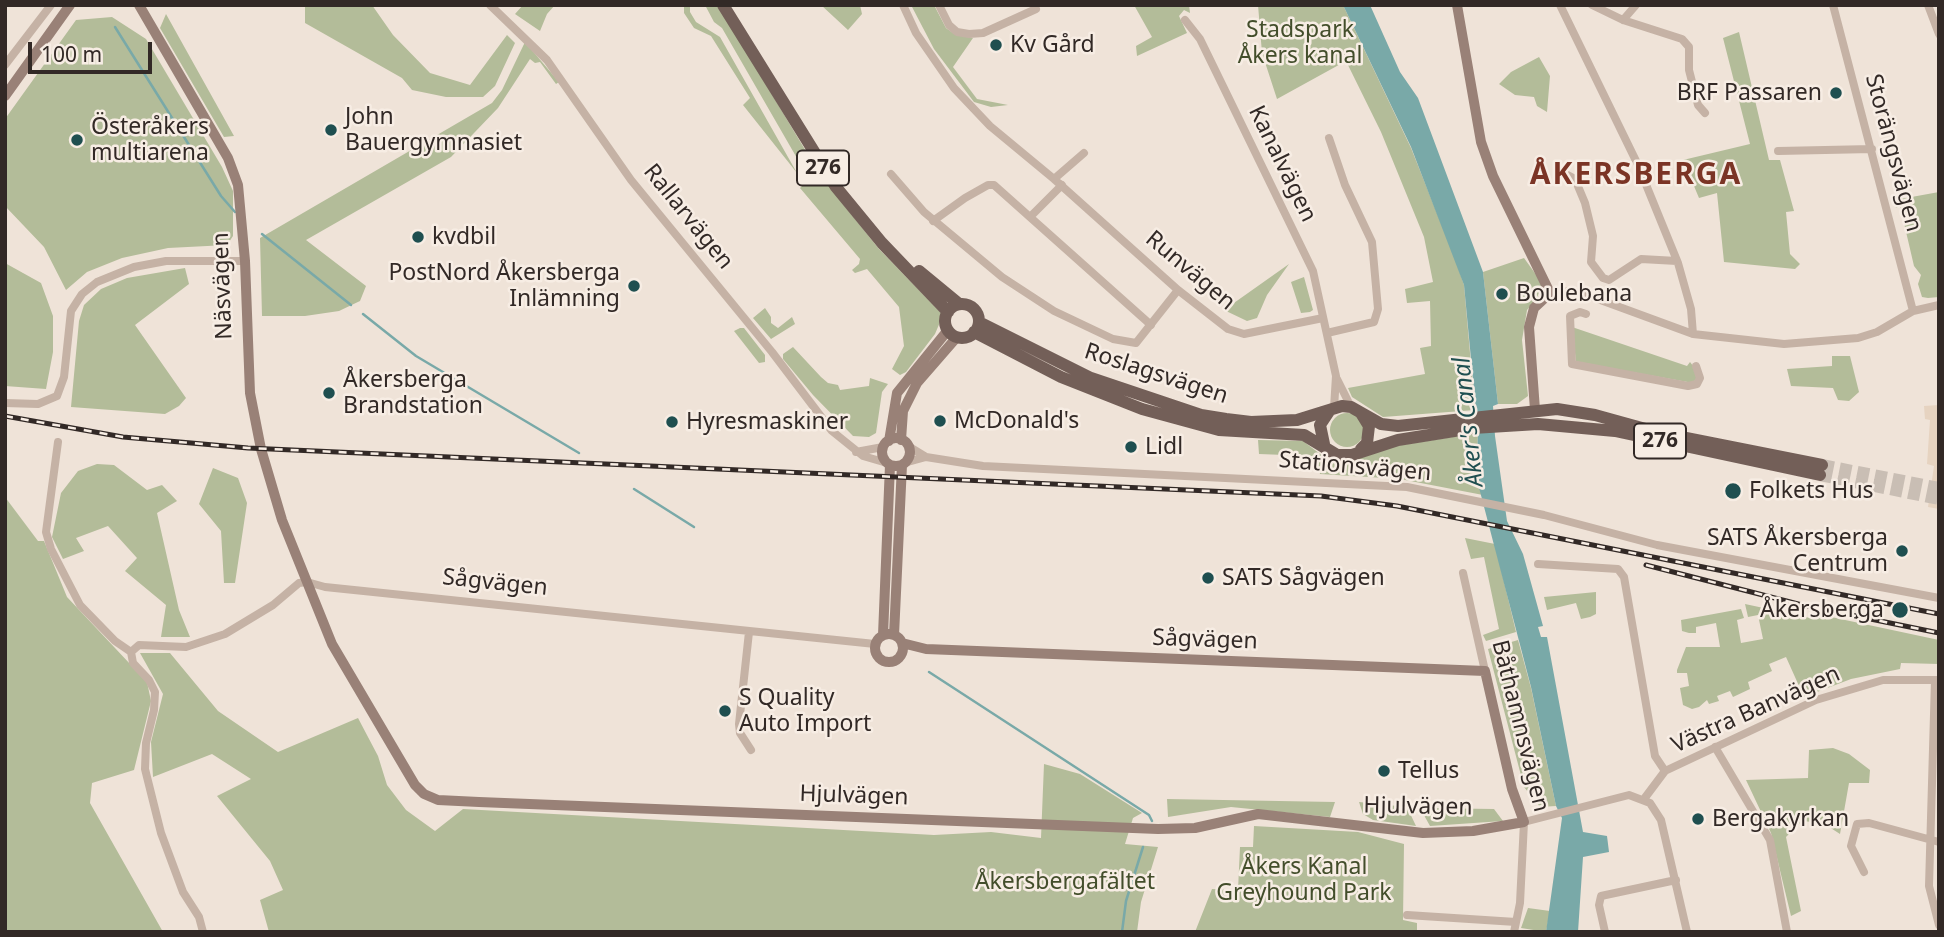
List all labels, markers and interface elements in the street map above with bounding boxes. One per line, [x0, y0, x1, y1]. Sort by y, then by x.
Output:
park label: Stadspark Åkers kanal [1238, 16, 1362, 70]
scale bar [32, 28, 156, 72]
place label: Kv Gård [1010, 31, 1095, 59]
marker: Kv Gård [988, 37, 1004, 53]
text: 100 m [41, 40, 102, 68]
street label: Storängsvägen [1859, 71, 1927, 235]
place label: BRF Passaren [1677, 79, 1822, 107]
marker: BRF Passaren [1828, 85, 1844, 101]
street label: Kanalvägen [1242, 101, 1322, 227]
place label: John Bauergymnasiet [345, 103, 522, 157]
place label: Österåkers multiarena [91, 113, 209, 167]
marker: John Bauergymnasiet [323, 122, 339, 138]
marker: Österåkers multiarena [69, 132, 85, 148]
road number: 276 [797, 150, 849, 186]
district label: ÅKERSBERGA [1531, 157, 1741, 193]
street label: Rallarvägen [637, 159, 739, 275]
place label: kvdbil [432, 223, 496, 251]
street label: Runvägen [1140, 226, 1240, 316]
marker: kvdbil [410, 229, 426, 245]
street label: Näsvägen [207, 232, 239, 340]
place label: PostNord Åkersberga Inlämning [388, 259, 620, 313]
marker: PostNord Åkersberga Inlämning [626, 278, 642, 294]
place label: Boulebana [1516, 280, 1632, 308]
marker: Boulebana [1494, 286, 1510, 302]
street label: Roslagsvägen [1081, 338, 1231, 410]
water label: Åker's Canal [1448, 356, 1490, 488]
place label: Åkersberga Brandstation [343, 366, 483, 420]
marker: Åkersberga Brandstation [321, 385, 337, 401]
place label: McDonald's [954, 407, 1079, 435]
place label: Hyresmaskiner [686, 408, 848, 436]
marker: McDonald's [932, 413, 948, 429]
marker: Hyresmaskiner [664, 414, 680, 430]
road number: 276 [1634, 424, 1686, 458]
place label: Lidl [1145, 433, 1183, 461]
marker: Lidl [1123, 439, 1139, 455]
street label: Stationsvägen [1278, 447, 1432, 487]
place label: Folkets Hus [1749, 477, 1874, 505]
marker: Folkets Hus [1723, 481, 1743, 501]
place label: SATS Åkersberga Centrum [1707, 524, 1888, 578]
marker: SATS Åkersberga Centrum [1894, 543, 1910, 559]
street label: Sågvägen [441, 564, 549, 602]
place label: SATS Sågvägen [1222, 564, 1385, 592]
marker: SATS Sågvägen [1200, 570, 1216, 586]
place label: Åkersberga [1760, 596, 1884, 624]
marker: Åkersberga [1890, 600, 1910, 620]
street label: Sågvägen [1152, 624, 1258, 656]
street label: Båthamnsvägen [1485, 637, 1555, 815]
street label: Västra Banvägen [1667, 660, 1845, 760]
place label: S Quality Auto Import [739, 684, 871, 738]
marker: S Quality Auto Import [717, 703, 733, 719]
place label: Tellus [1398, 757, 1459, 785]
marker: Tellus [1376, 763, 1392, 779]
street label: Hjulvägen [799, 780, 909, 812]
street label: Hjulvägen [1363, 792, 1473, 822]
place label: Bergakyrkan [1712, 805, 1849, 833]
marker: Bergakyrkan [1690, 811, 1706, 827]
park label: Åkers Kanal Greyhound Park [1216, 853, 1392, 907]
park label: Åkersbergafältet [975, 868, 1155, 896]

